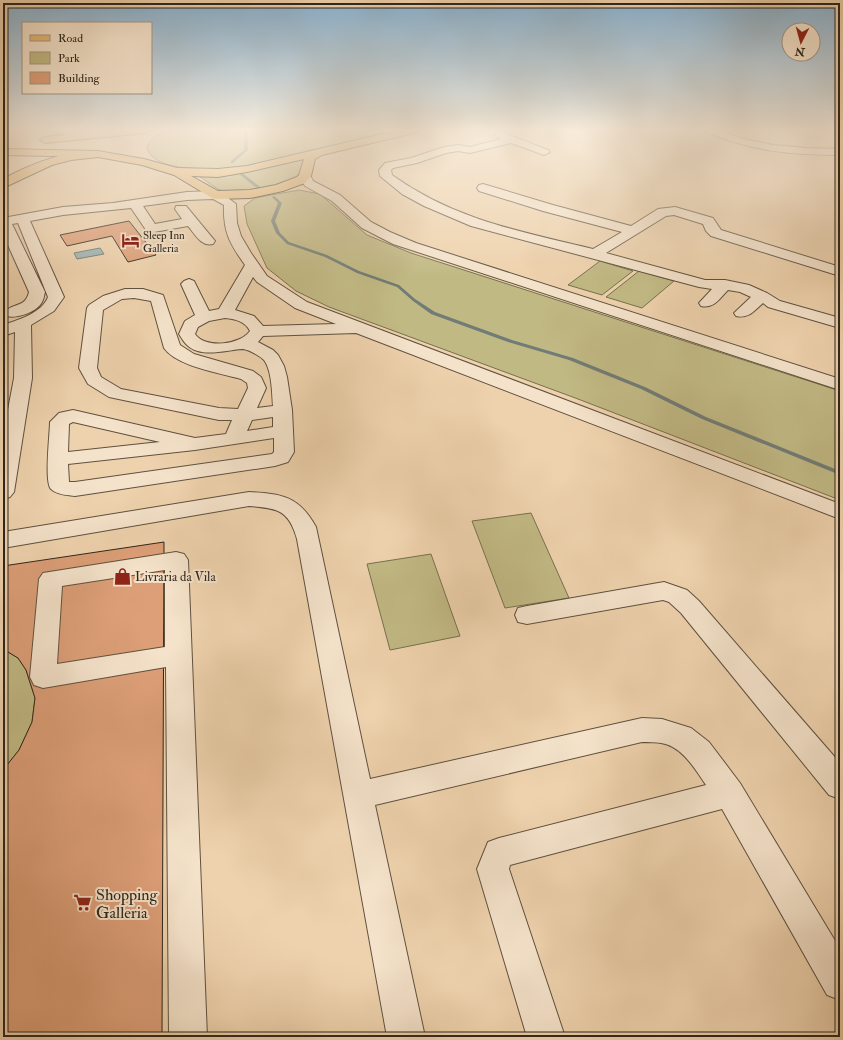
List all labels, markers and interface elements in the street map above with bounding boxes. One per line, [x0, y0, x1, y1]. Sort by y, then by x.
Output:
legend [22, 22, 152, 94]
north arrow [781, 22, 821, 62]
text: Road [58, 31, 83, 46]
text: N [793, 44, 807, 59]
text: Park [58, 51, 80, 66]
text: Building [58, 71, 101, 86]
place label: Sleep Inn Galleria [143, 229, 185, 255]
hotel icon: Sleep Inn Galleria [120, 231, 140, 251]
shop icon: Livraria da Vila [112, 566, 132, 586]
place label: Livraria da Vila [135, 569, 216, 585]
place label: Shopping Galleria [96, 885, 159, 923]
supermarket icon: Shopping Galleria [73, 893, 93, 913]

